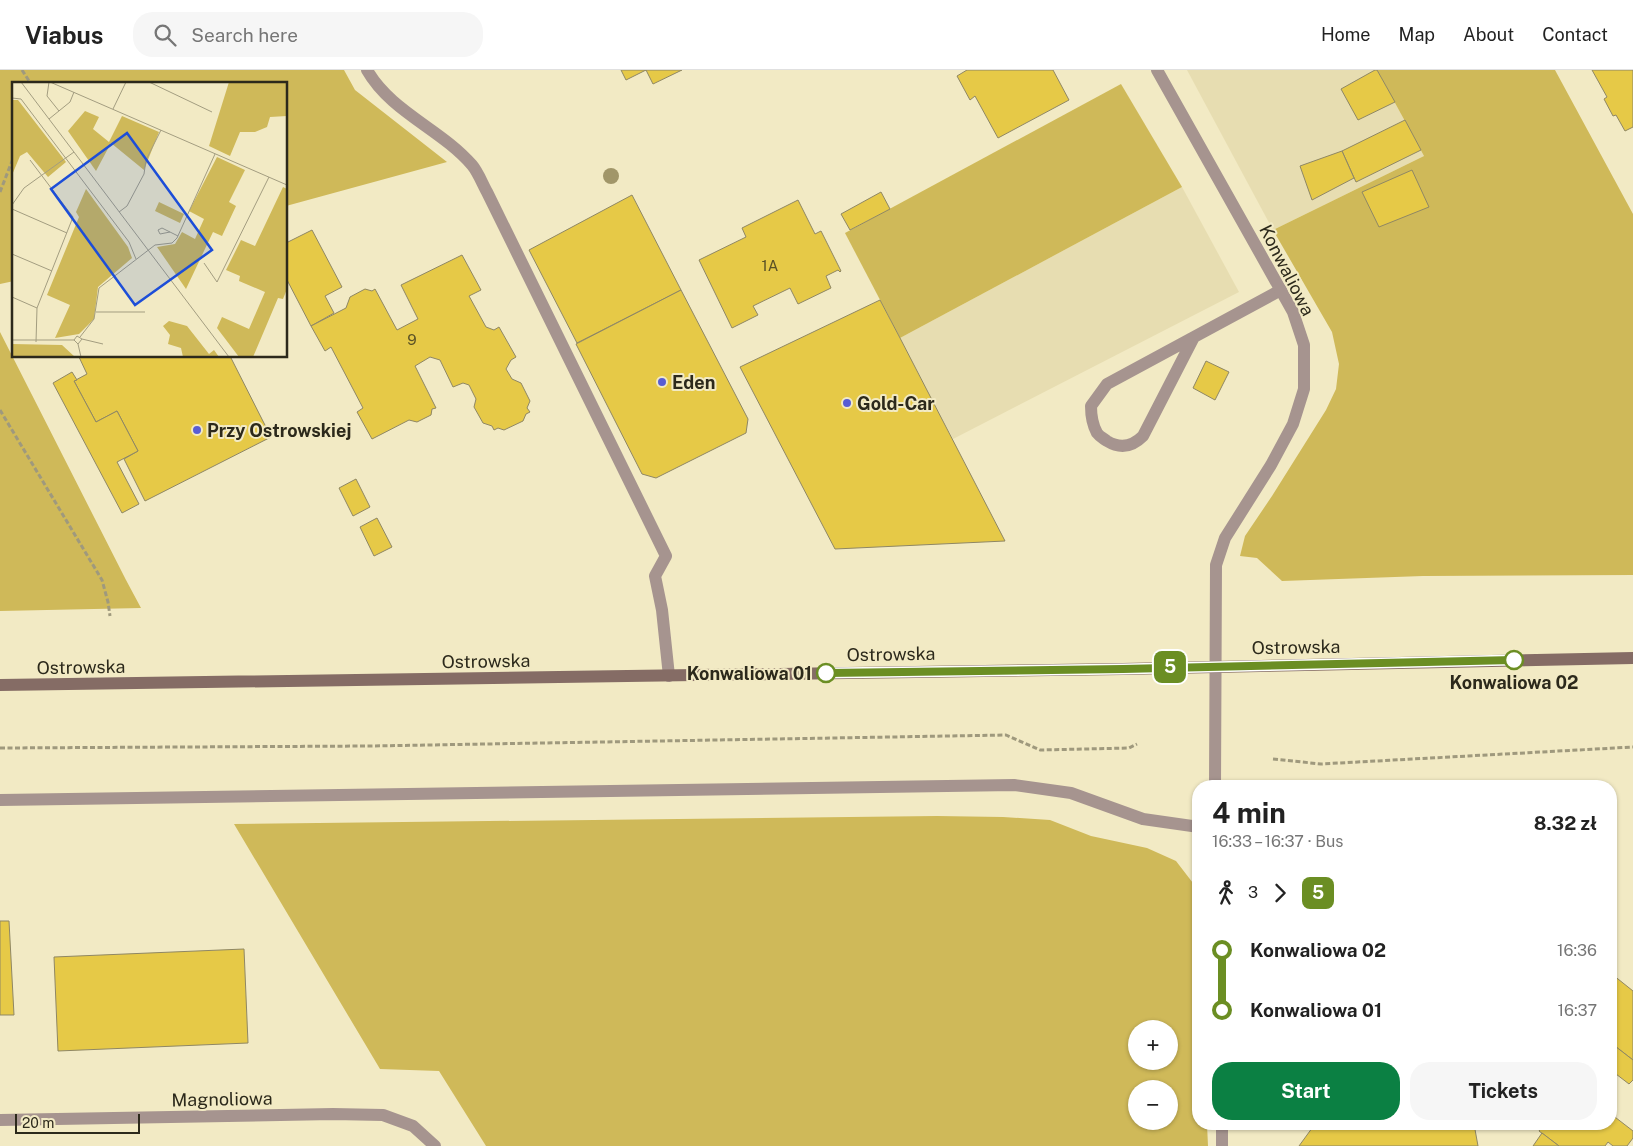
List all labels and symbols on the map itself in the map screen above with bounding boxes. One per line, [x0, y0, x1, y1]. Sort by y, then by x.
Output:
inset map [12, 82, 288, 358]
street label: Konwaliowa [1255, 221, 1319, 319]
house number: 1A [762, 257, 779, 274]
house number: 9 [407, 331, 417, 348]
place label: Eden [672, 372, 715, 393]
marker: Eden [656, 376, 668, 388]
place label: Gold-Car [857, 393, 935, 414]
marker: Gold-Car [841, 397, 853, 409]
place label: Przy Ostrowskiej [207, 420, 351, 441]
marker: Przy Ostrowskiej [191, 424, 203, 436]
street label: Ostrowska [1251, 636, 1341, 658]
street label: Ostrowska [846, 643, 936, 665]
street label: Ostrowska [441, 650, 531, 672]
marker: Konwaliowa 02 [1504, 650, 1524, 670]
line badge: 5 [1154, 651, 1186, 683]
street label: Ostrowska [36, 656, 126, 678]
place label: Konwaliowa 01 [687, 663, 812, 684]
marker: Konwaliowa 01 [816, 663, 836, 683]
place label: Konwaliowa 02 [1450, 672, 1578, 693]
street label: Magnoliowa [171, 1088, 273, 1110]
scale bar [15, 1111, 140, 1134]

